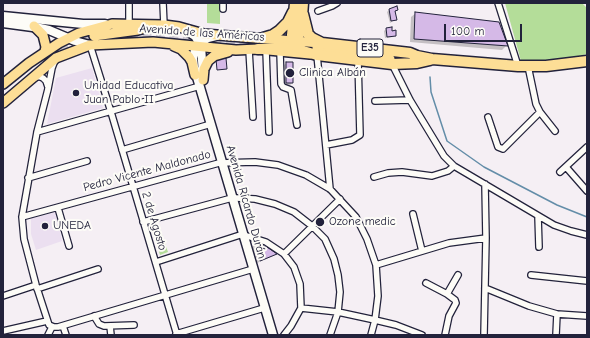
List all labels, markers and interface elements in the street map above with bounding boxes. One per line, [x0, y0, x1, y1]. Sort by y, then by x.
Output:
scale bar [446, 16, 524, 42]
street label: Avenida de las Américas [139, 21, 265, 45]
text: 100 m [451, 24, 484, 38]
road number: E35 [357, 39, 383, 57]
place label: Clinica Albán [299, 66, 366, 80]
marker: Clinica Albán [284, 67, 296, 79]
place label: Unidad Educativa Juan Pablo II [84, 79, 173, 107]
marker: Unidad Educativa Juan Pablo II [71, 88, 81, 98]
street label: Avenida Ricardo Durán [223, 144, 269, 260]
street label: Pedro Vicente Maldonado [82, 147, 212, 195]
street label: 2 de Agosto [138, 190, 170, 252]
place label: Ozone medic [329, 215, 395, 229]
marker: Ozone medic [314, 216, 326, 228]
place label: UNEDA [53, 219, 91, 233]
marker: UNEDA [40, 221, 50, 231]

